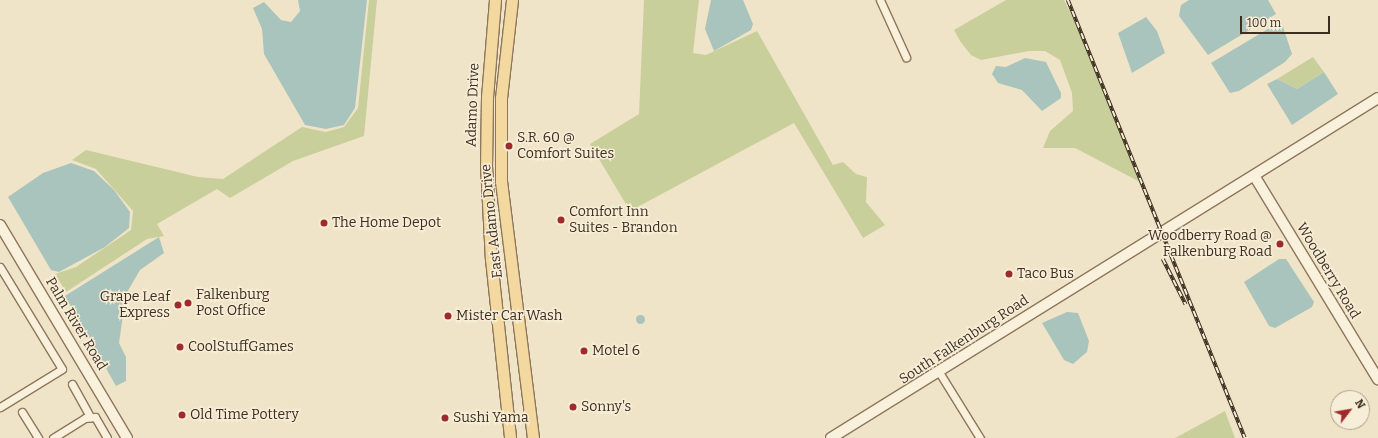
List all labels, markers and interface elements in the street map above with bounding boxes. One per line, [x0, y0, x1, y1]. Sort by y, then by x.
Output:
scale bar [1242, 8, 1332, 34]
text: 100 m [1247, 16, 1281, 30]
street label: Adamo Drive [463, 63, 483, 147]
place label: S.R. 60 @ Comfort Suites [517, 130, 614, 162]
marker: S.R. 60 @ Comfort Suites [504, 141, 514, 151]
street label: East Adamo Drive [478, 163, 506, 279]
place label: Comfort Inn Suites - Brandon [569, 204, 677, 236]
place label: The Home Depot [332, 215, 441, 231]
marker: Comfort Inn Suites - Brandon [556, 215, 566, 225]
marker: The Home Depot [319, 218, 329, 228]
street label: Woodberry Road [1293, 220, 1363, 322]
place label: Woodberry Road @ Falkenburg Road [1148, 228, 1272, 260]
marker: Woodberry Road @ Falkenburg Road [1275, 239, 1285, 249]
place label: Taco Bus [1017, 266, 1074, 282]
marker: Taco Bus [1004, 269, 1014, 279]
street label: Palm River Road [42, 274, 110, 374]
place label: Falkenburg Post Office [196, 287, 270, 320]
place label: Grape Leaf Express [100, 289, 170, 322]
street label: South Falkenburg Road [896, 292, 1032, 388]
marker: Falkenburg Post Office [183, 298, 193, 308]
marker: Grape Leaf Express [173, 300, 183, 310]
place label: Mister Car Wash [456, 308, 562, 324]
marker: Mister Car Wash [443, 311, 453, 321]
place label: CoolStuffGames [188, 339, 294, 355]
marker: CoolStuffGames [175, 342, 185, 352]
place label: Motel 6 [592, 343, 640, 359]
marker: Motel 6 [579, 346, 589, 356]
north arrow [1330, 390, 1370, 430]
text: N [1352, 397, 1368, 411]
place label: Sonny's [581, 399, 631, 415]
marker: Sonny's [568, 402, 578, 412]
place label: Old Time Pottery [190, 407, 299, 423]
marker: Old Time Pottery [177, 410, 187, 420]
place label: Sushi Yama [453, 410, 529, 426]
marker: Sushi Yama [440, 413, 450, 423]

